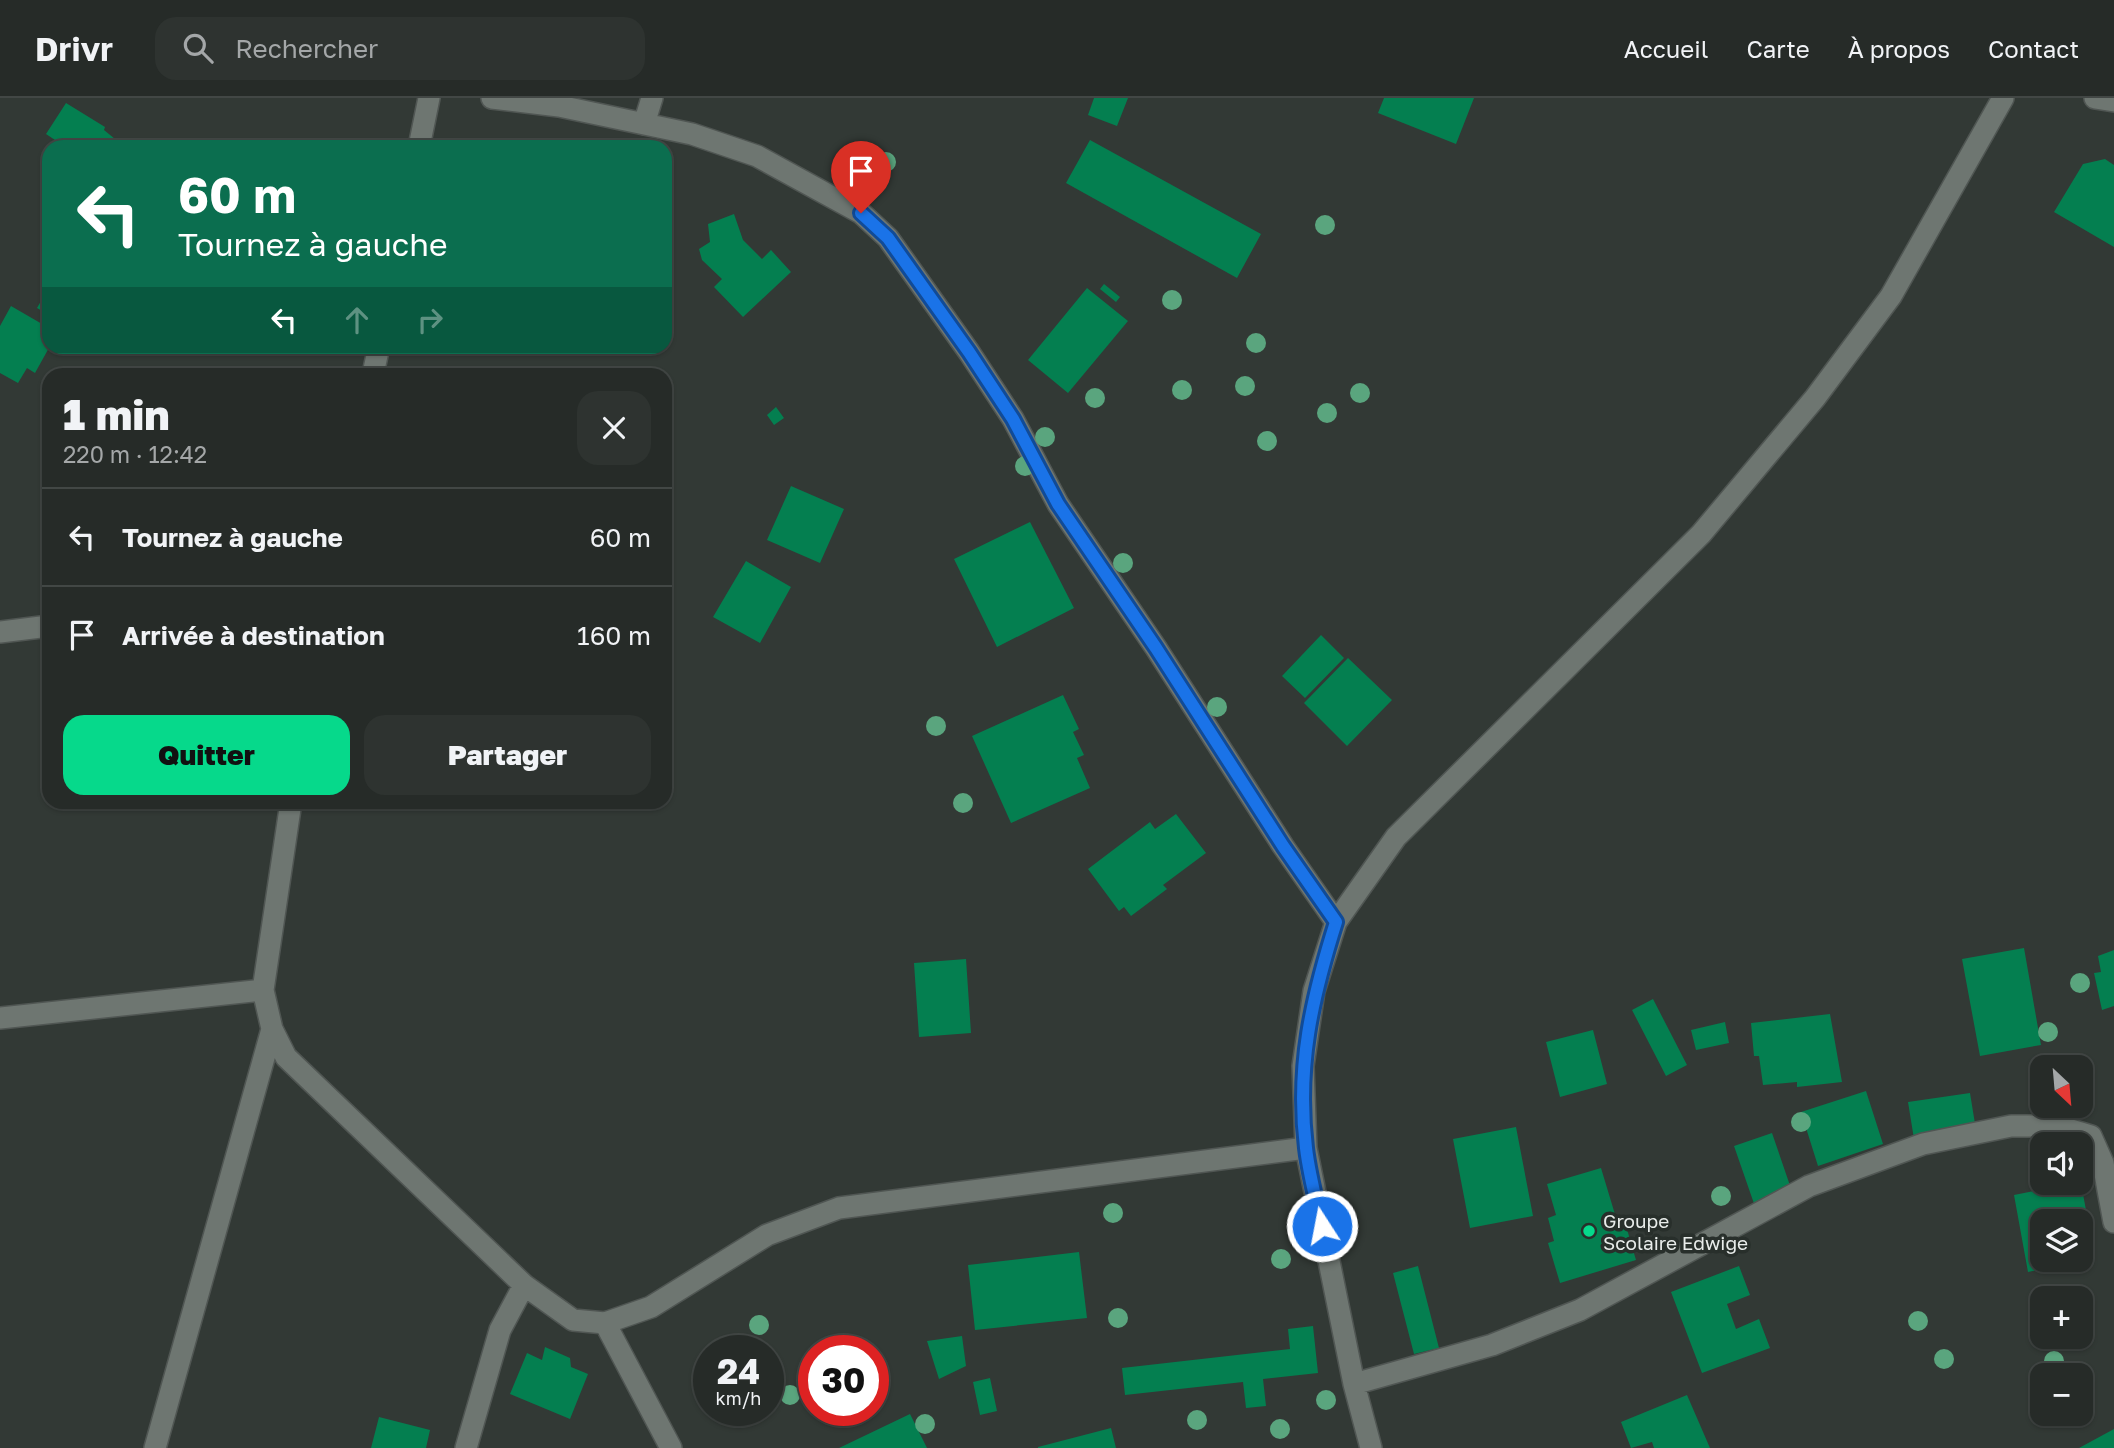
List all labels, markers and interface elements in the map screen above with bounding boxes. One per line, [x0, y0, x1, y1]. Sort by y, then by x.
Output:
search box [155, 17, 645, 80]
text: Drivr [35, 29, 113, 68]
icon: search [179, 29, 217, 67]
text: Rechercher [235, 33, 378, 64]
text: Accueil [1624, 34, 1708, 63]
text: Carte [1746, 34, 1810, 63]
text: À propos [1848, 34, 1950, 63]
text: Contact [1988, 34, 2079, 63]
pin [831, 141, 891, 213]
icon: arrive [842, 152, 880, 190]
text: 60 m [178, 165, 296, 224]
icon: left [63, 168, 154, 259]
text: Tournez à gauche [178, 225, 447, 263]
icon: left [265, 301, 303, 339]
icon: ahead [338, 301, 376, 339]
icon: right [411, 301, 449, 339]
text: 1 min [63, 389, 170, 439]
button: close [577, 391, 651, 465]
text: 220 m · 12:42 [63, 440, 207, 468]
icon: left [63, 518, 101, 556]
text: Tournez à gauche [122, 522, 343, 553]
text: 60 m [590, 522, 651, 553]
icon: arrive [63, 616, 101, 654]
text: Arrivée à destination [122, 620, 385, 651]
text: 160 m [577, 620, 651, 651]
button: Quitter [63, 715, 350, 795]
button: Partager [364, 715, 651, 795]
north arrow [2030, 1055, 2093, 1118]
map controls [2030, 1055, 2093, 1426]
button: sound [2030, 1132, 2093, 1195]
position arrow [1285, 1189, 1359, 1263]
place label: Groupe Scolaire Edwige [1603, 1209, 1748, 1254]
button: layers [2030, 1209, 2093, 1272]
marker: Groupe Scolaire Edwige [1581, 1223, 1597, 1239]
button: + [2030, 1286, 2093, 1349]
speed limit sign: 30 [798, 1335, 889, 1426]
text: 24 [717, 1350, 760, 1392]
button: − [2030, 1363, 2093, 1426]
text: km/h [716, 1387, 761, 1409]

